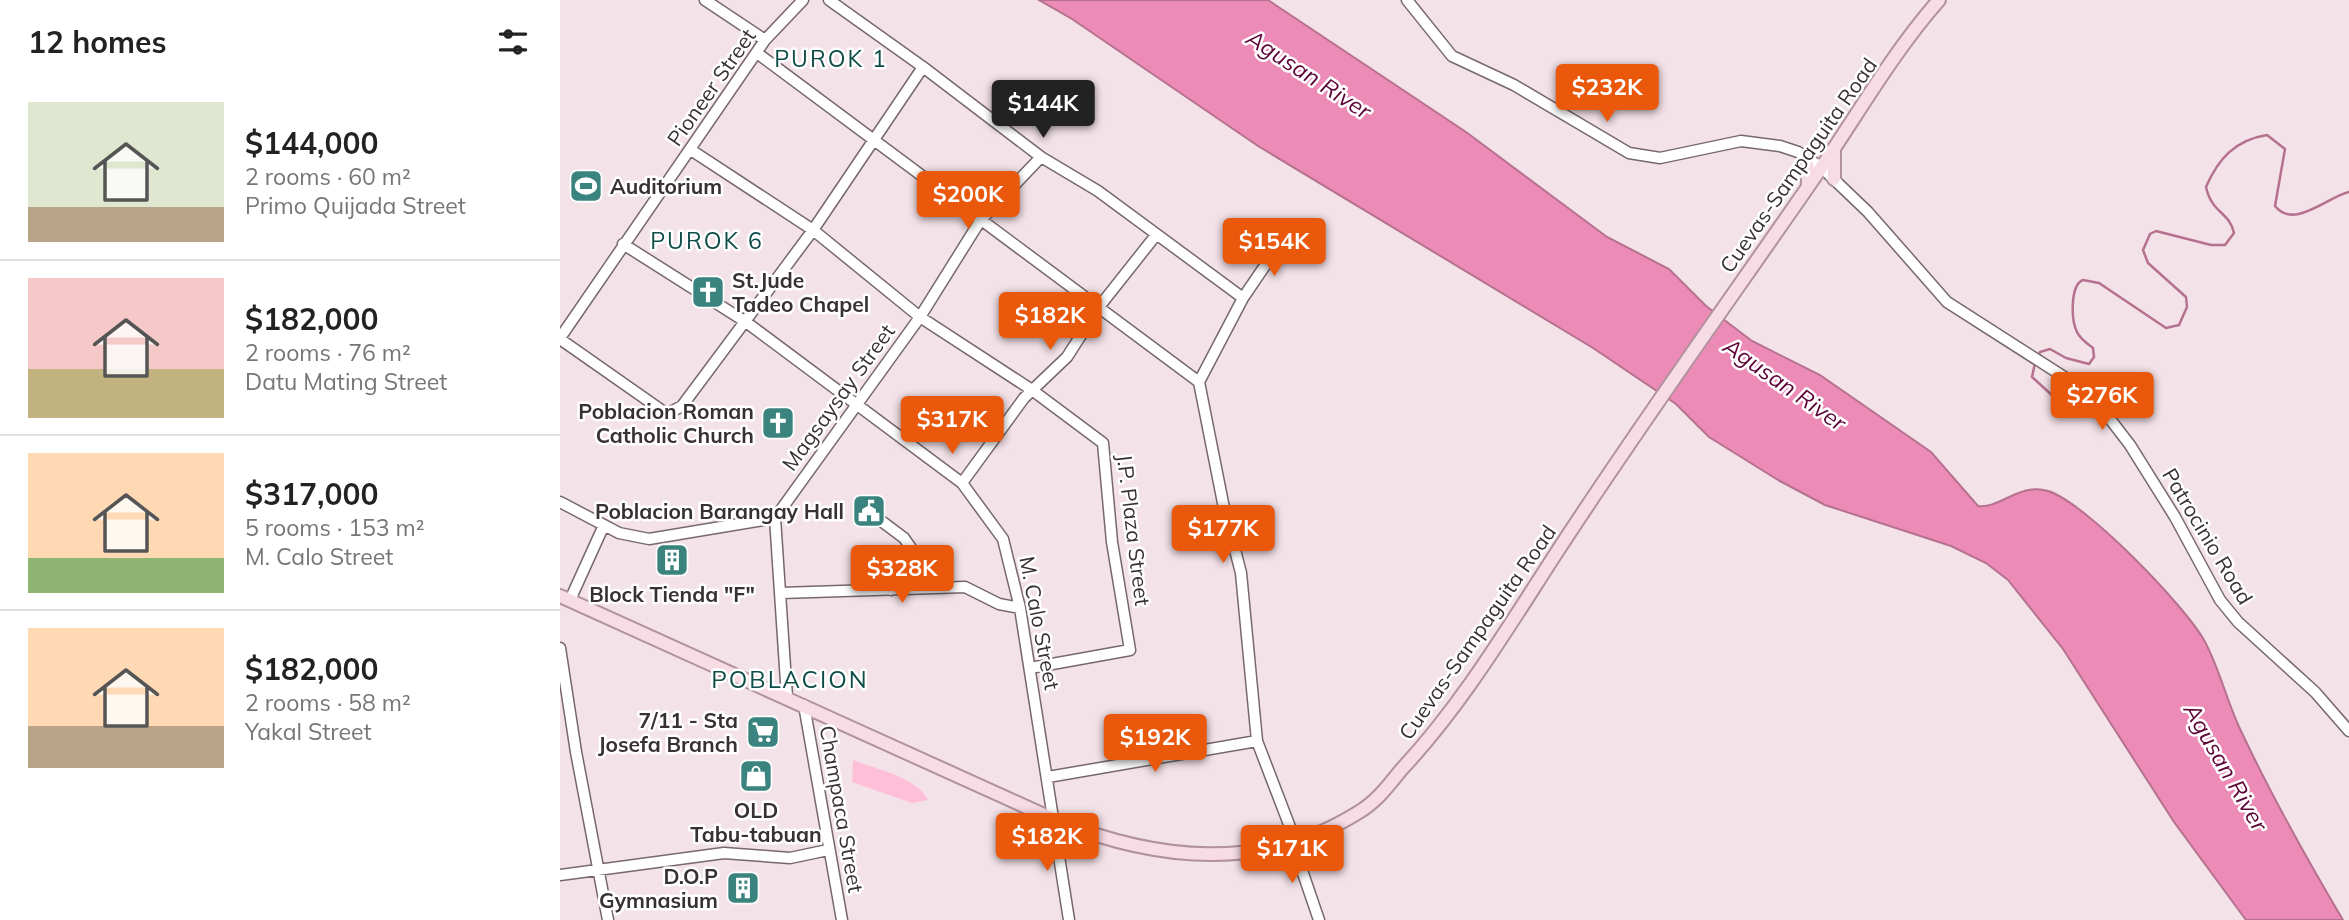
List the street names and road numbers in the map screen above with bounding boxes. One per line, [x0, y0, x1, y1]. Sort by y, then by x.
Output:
street label: Pioneer Street [661, 23, 761, 151]
street label: Cuevas-Sampaguita Road [1714, 53, 1882, 277]
street label: Magsaysay Street [776, 319, 900, 475]
street label: J.P. Plaza Street [1112, 453, 1156, 607]
street label: Patrocinio Road [2157, 463, 2259, 609]
street label: Cuevas-Sampaguita Road [1393, 520, 1561, 744]
street label: M. Calo Street [1014, 554, 1066, 692]
street label: Champaca Street [814, 723, 870, 895]

